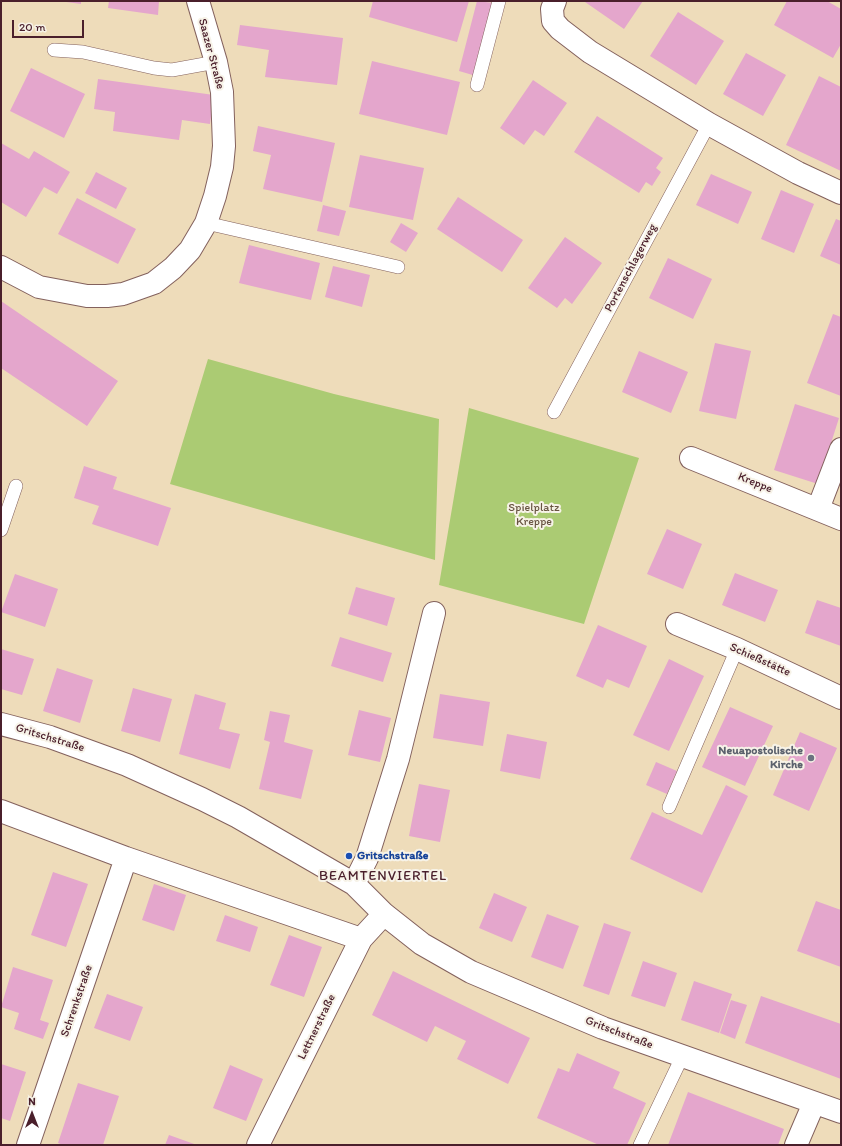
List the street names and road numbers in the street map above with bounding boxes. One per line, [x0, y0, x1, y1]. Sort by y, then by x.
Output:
street label: Saazer Straße [195, 17, 227, 91]
street label: Portenschlagerweg [602, 221, 660, 315]
street label: Kreppe [736, 470, 774, 496]
street label: Schießstätte [727, 640, 793, 680]
street label: Gritschstraße [14, 721, 86, 755]
street label: Schrenkstraße [58, 963, 96, 1039]
street label: Lettnerstraße [295, 992, 339, 1062]
street label: Gritschstraße [583, 1013, 655, 1053]

